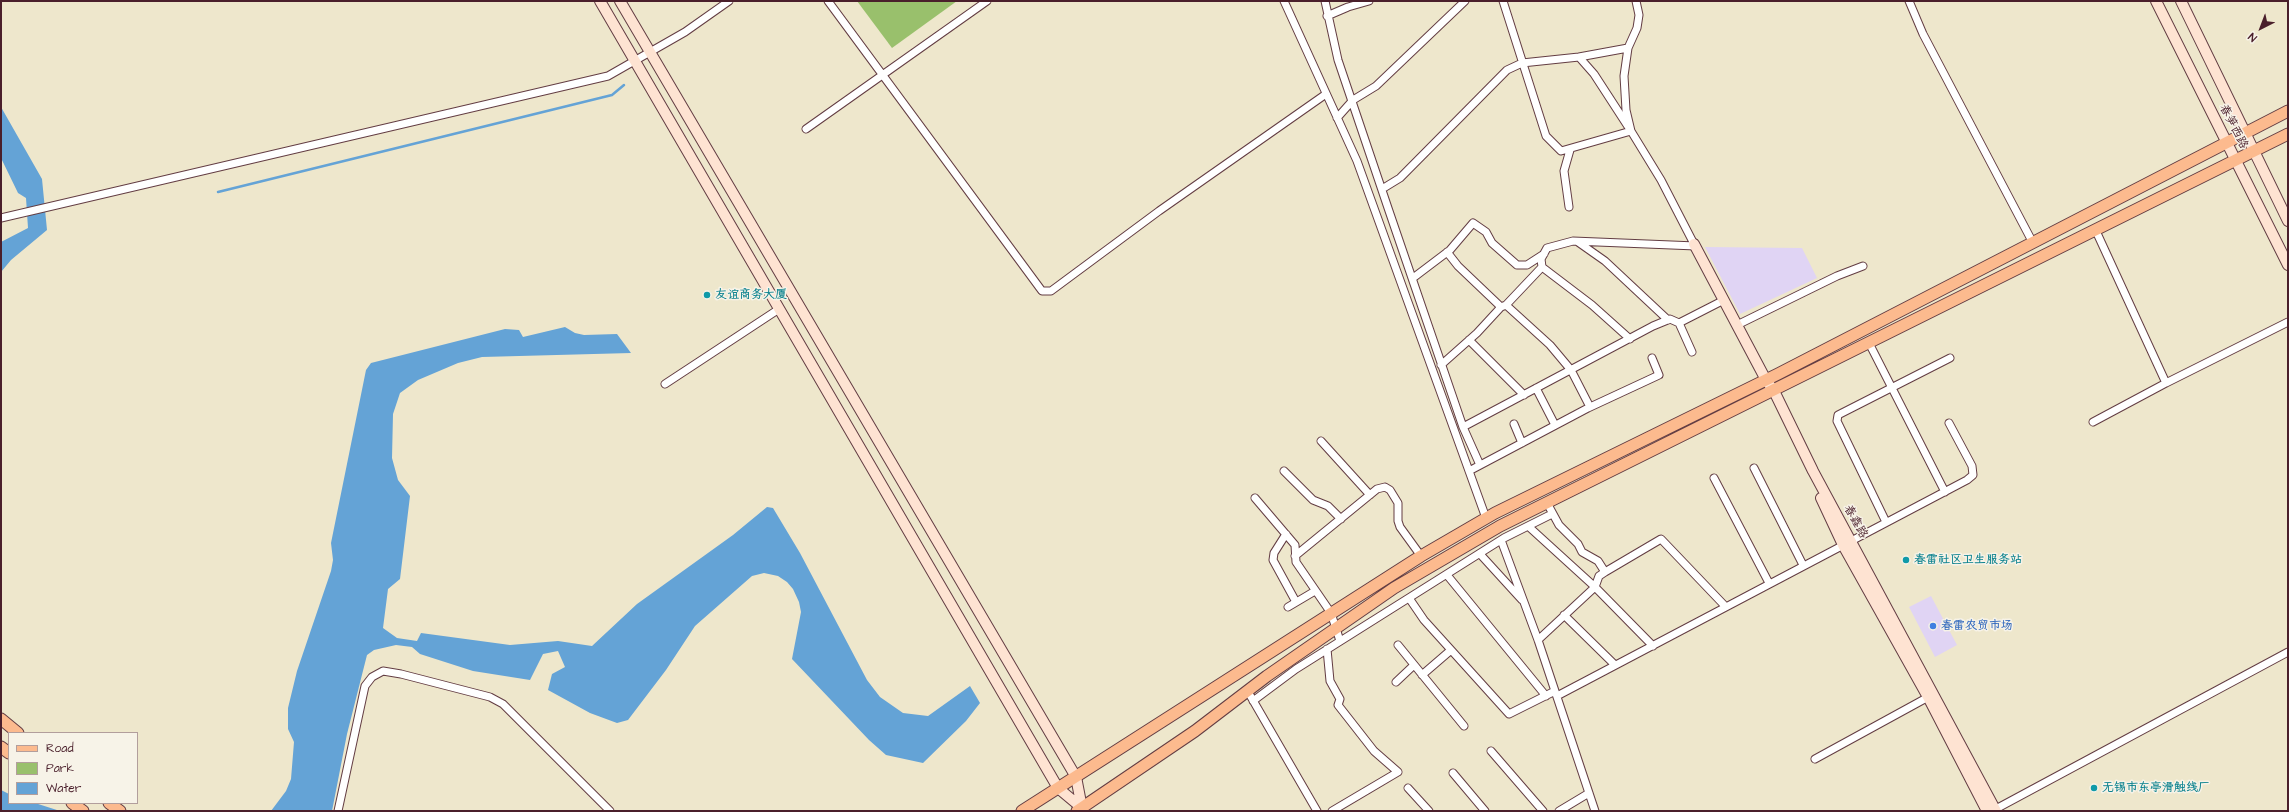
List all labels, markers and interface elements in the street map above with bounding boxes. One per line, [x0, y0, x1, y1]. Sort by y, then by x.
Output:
north arrow [2241, 8, 2281, 48]
text: N [2245, 29, 2260, 45]
street label: 春笋西路 [2216, 102, 2250, 152]
place label: 友谊商务大厦 [715, 288, 787, 302]
marker: 友谊商务大厦 [702, 290, 712, 300]
street label: 春鑫路 [1840, 503, 1870, 541]
place label: 春雷社区卫生服务站 [1914, 553, 2022, 567]
marker: 春雷社区卫生服务站 [1901, 555, 1911, 565]
place label: 春雷农贸市场 [1941, 619, 2013, 633]
marker: 春雷农贸市场 [1928, 621, 1938, 631]
legend [8, 732, 138, 804]
text: Road [46, 740, 74, 757]
text: Park [46, 760, 74, 777]
text: Water [46, 780, 81, 797]
place label: 无锡市东亭滑触线厂 [2102, 781, 2210, 795]
marker: 无锡市东亭滑触线厂 [2089, 783, 2099, 793]

